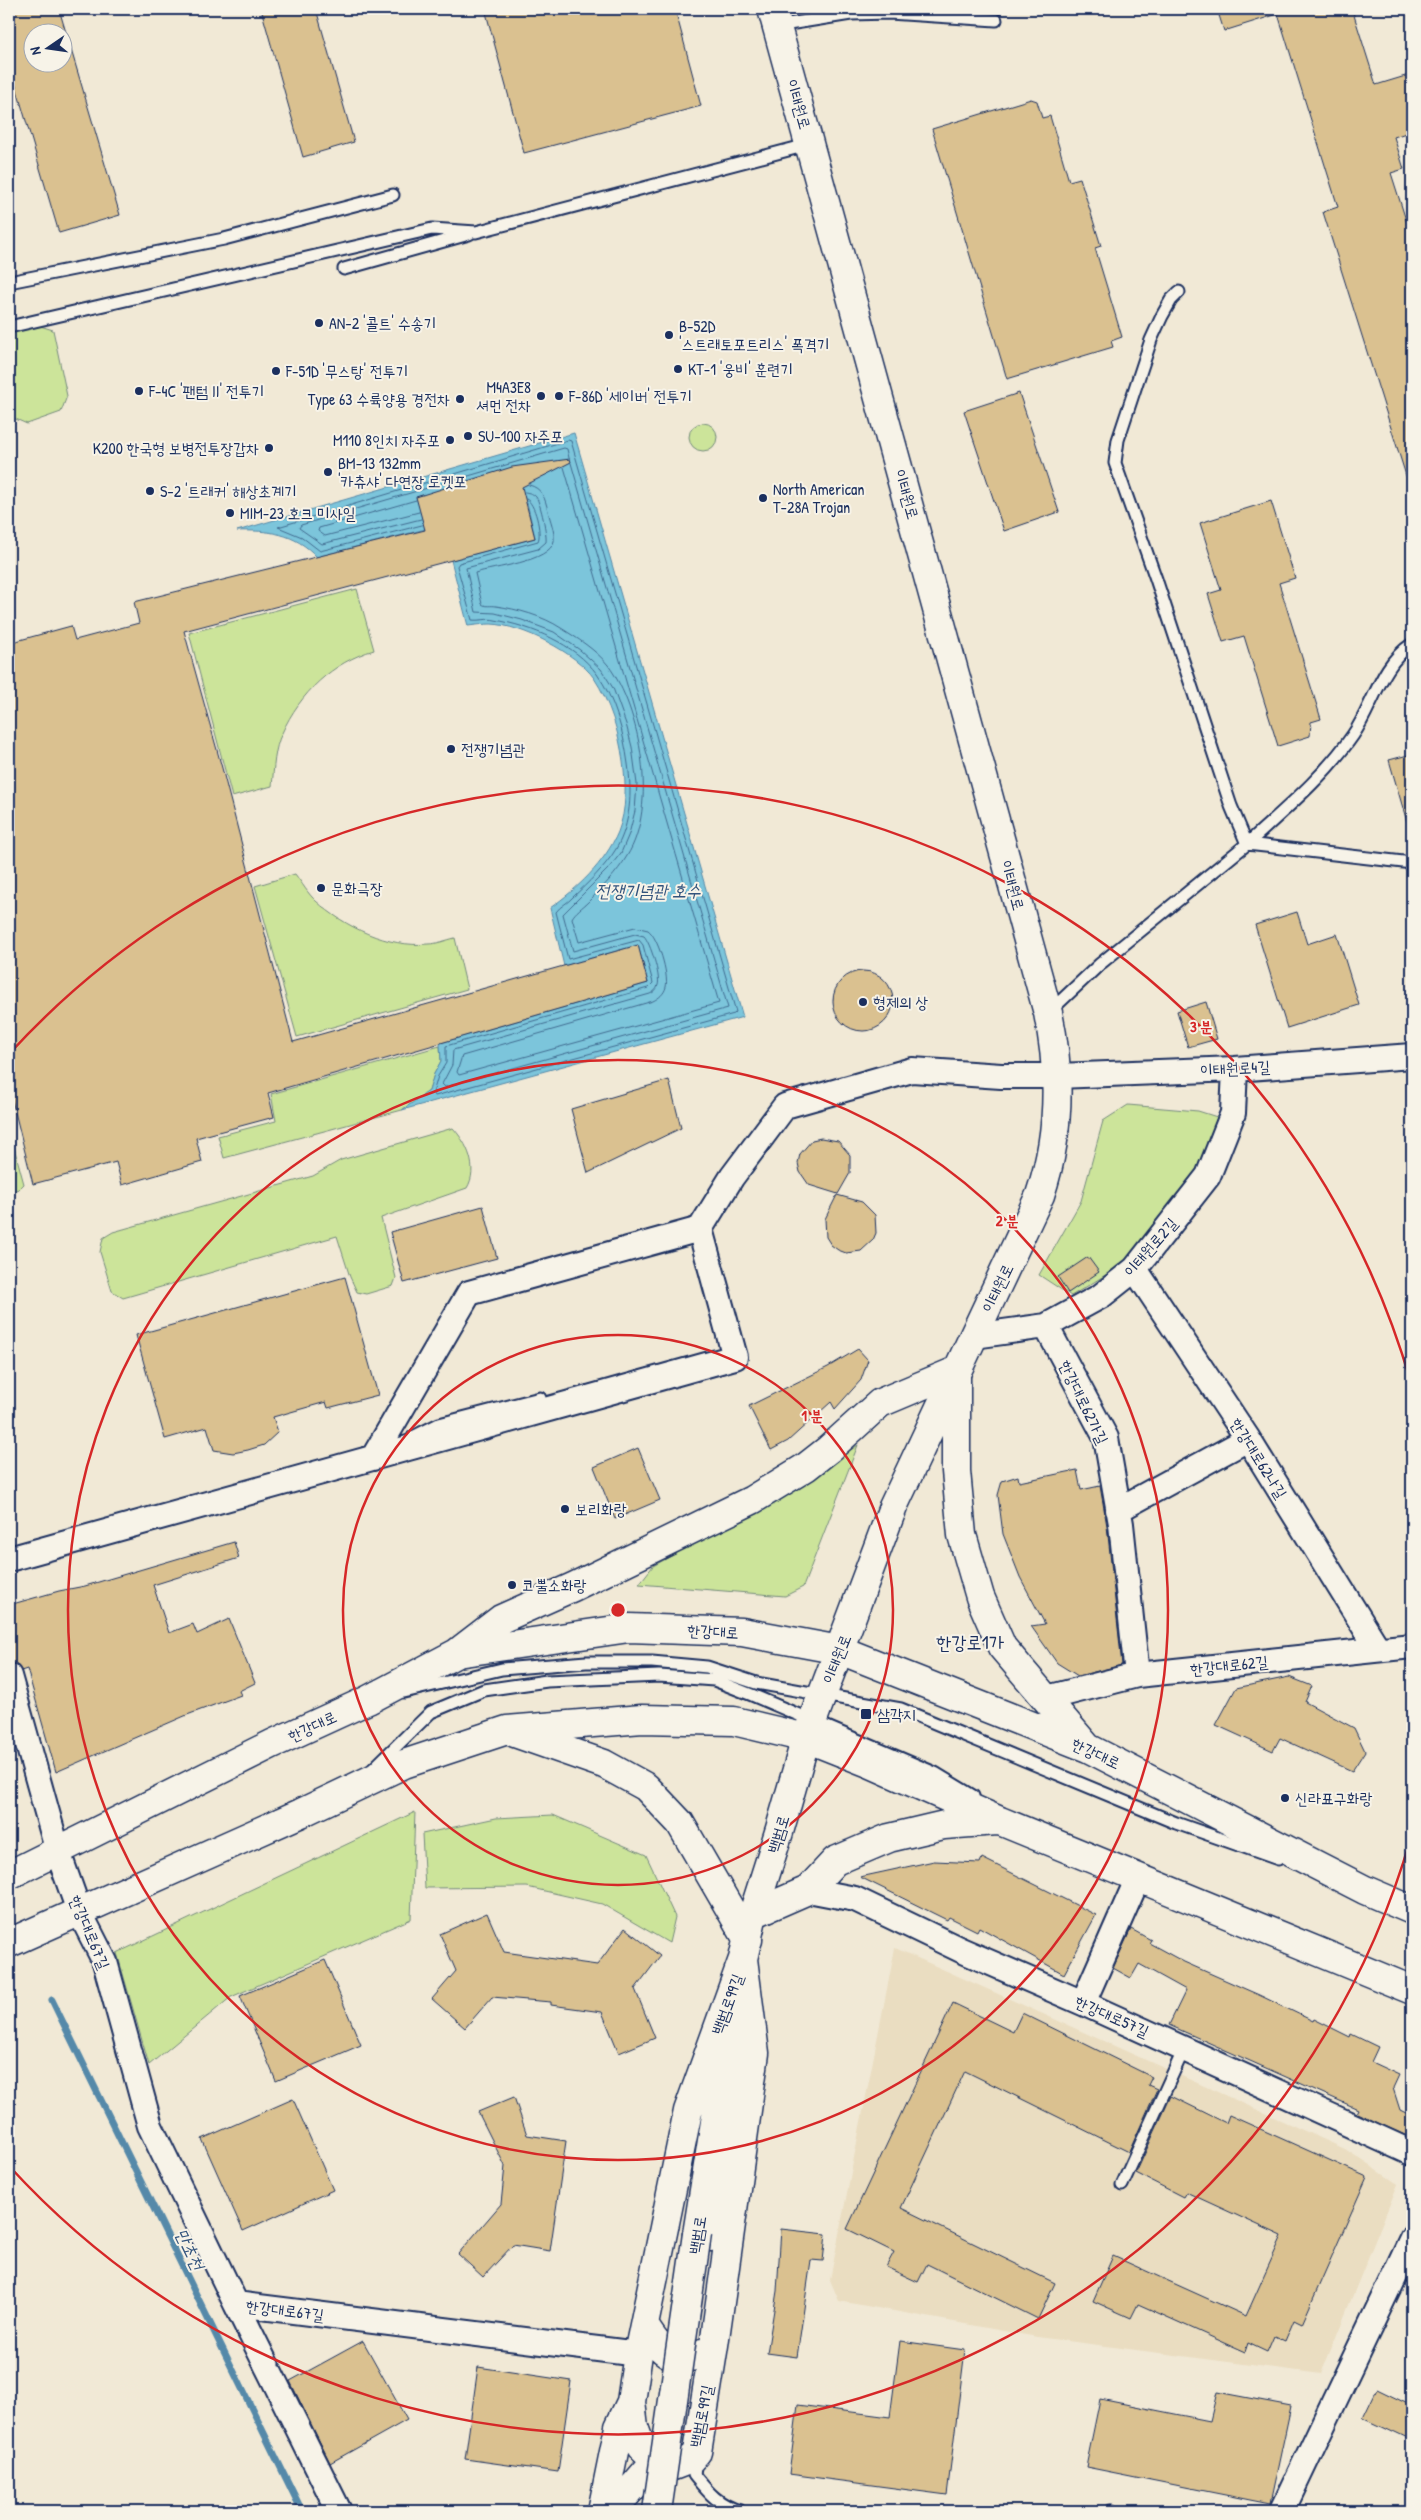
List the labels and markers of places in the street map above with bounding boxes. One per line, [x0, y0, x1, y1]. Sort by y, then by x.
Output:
place label: AN-2 '콜트' 수송기 [329, 312, 436, 334]
place label: B-52D '스트래토포트리스' 폭격기 [679, 315, 830, 355]
marker: AN-2 '콜트' 수송기 [313, 317, 325, 329]
marker: B-52D '스트래토포트리스' 폭격기 [663, 329, 675, 341]
place label: KT-1 '웅비' 훈련기 [688, 358, 793, 380]
place label: F-51D '무스탕' 전투기 [285, 360, 409, 382]
marker: KT-1 '웅비' 훈련기 [672, 363, 684, 375]
marker: F-51D '무스탕' 전투기 [270, 365, 282, 377]
place label: M4A3E8 셔먼 전차 [476, 376, 531, 416]
place label: F-4C '팬텀 II' 전투기 [148, 380, 264, 402]
marker: F-4C '팬텀 II' 전투기 [133, 385, 145, 397]
place label: F-86D '세이버' 전투기 [568, 385, 692, 407]
place label: Type 63 수륙양용 경전차 [308, 388, 450, 410]
marker: M4A3E8 셔먼 전차 [535, 390, 547, 402]
marker: F-86D '세이버' 전투기 [553, 390, 565, 402]
marker: Type 63 수륙양용 경전차 [454, 393, 466, 405]
place label: SU-100 자주포 [478, 425, 563, 447]
place label: M110 8인치 자주포 [333, 429, 440, 451]
marker: SU-100 자주포 [462, 430, 474, 442]
marker: M110 8인치 자주포 [444, 434, 456, 446]
place label: K200 한국형 보병전투장갑차 [93, 437, 259, 459]
marker: K200 한국형 보병전투장갑차 [263, 442, 275, 454]
place label: BM-13 132mm '카츄샤' 다연장 로켓포 [338, 452, 466, 492]
marker: BM-13 132mm '카츄샤' 다연장 로켓포 [322, 466, 334, 478]
place label: North American T-28A Trojan [773, 478, 865, 518]
place label: S-2 '트래커' 해상초계기 [160, 480, 297, 502]
marker: S-2 '트래커' 해상초계기 [144, 485, 156, 497]
marker: North American T-28A Trojan [757, 492, 769, 504]
place label: MIM-23 호크 미사일 [240, 502, 356, 524]
marker: MIM-23 호크 미사일 [224, 507, 236, 519]
place label: 전쟁기념관 [461, 738, 526, 760]
marker: 전쟁기념관 [445, 743, 457, 755]
place label: 문화극장 [331, 877, 383, 899]
marker: 문화극장 [315, 882, 327, 894]
place label: 형제의 상 [873, 991, 928, 1013]
marker: 형제의 상 [857, 996, 869, 1008]
place label: 보리화랑 [575, 1498, 627, 1520]
marker: 보리화랑 [559, 1503, 571, 1515]
place label: 코뿔소화랑 [522, 1574, 587, 1596]
marker: 코뿔소화랑 [506, 1579, 518, 1591]
centre of rings [609, 1601, 627, 1619]
place label: 삼각지 [877, 1703, 916, 1725]
marker: 삼각지 [859, 1707, 873, 1721]
place label: 신라표구화랑 [1295, 1787, 1372, 1809]
marker: 신라표구화랑 [1279, 1792, 1291, 1804]

